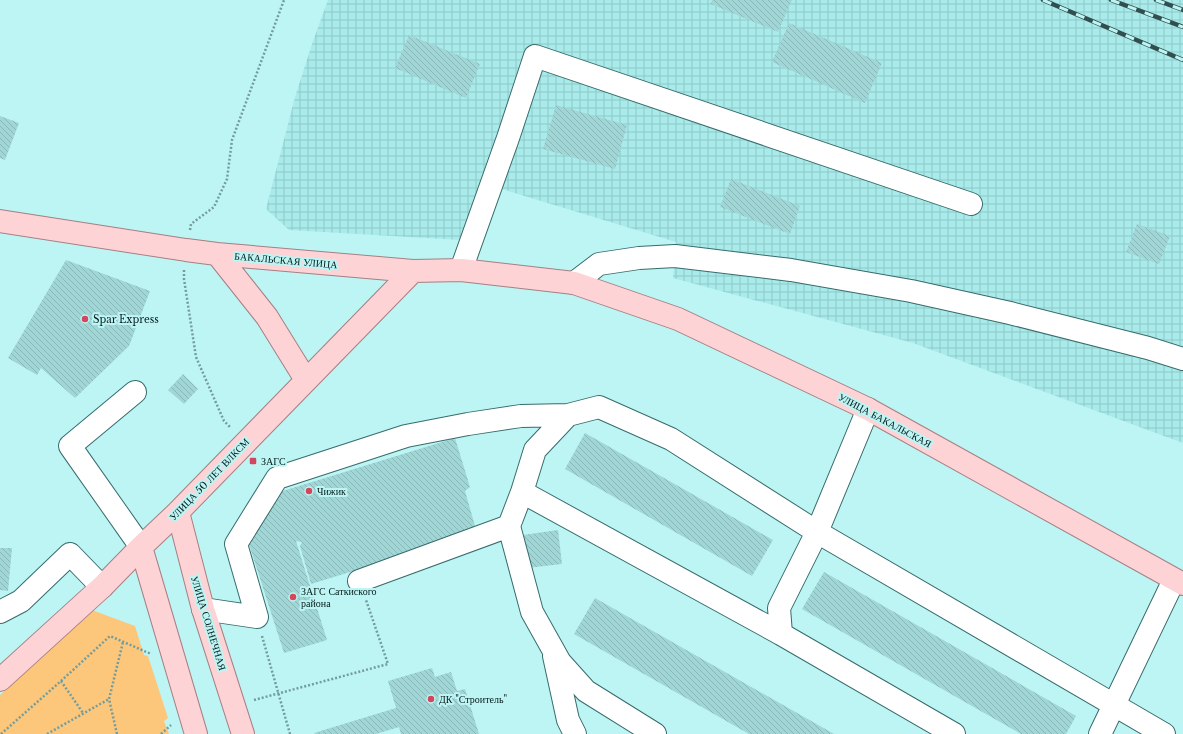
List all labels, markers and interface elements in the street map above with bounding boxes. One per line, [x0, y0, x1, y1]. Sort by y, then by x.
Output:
street label: БАКАЛЬСКАЯ УЛИЦА [234, 250, 339, 272]
place label: Spar Express [93, 313, 159, 326]
marker: Spar Express [80, 314, 90, 324]
street label: УЛИЦА БАКАЛЬСКАЯ [836, 390, 934, 451]
street label: УЛИЦА 50 ЛЕТ ВЛКСМ [167, 435, 252, 523]
place label: ЗАГС [261, 455, 286, 468]
marker: ЗАГС [248, 456, 258, 466]
place label: Чижик [317, 485, 346, 498]
marker: Чижик [304, 486, 314, 496]
street label: УЛИЦА СОЛНЕЧНАЯ [188, 574, 229, 672]
place label: ЗАГС Саткиского района [301, 585, 377, 610]
marker: ЗАГС Саткиского района [288, 592, 298, 602]
place label: ДК "Строитель" [439, 693, 508, 706]
marker: ДК "Строитель" [426, 694, 436, 704]

